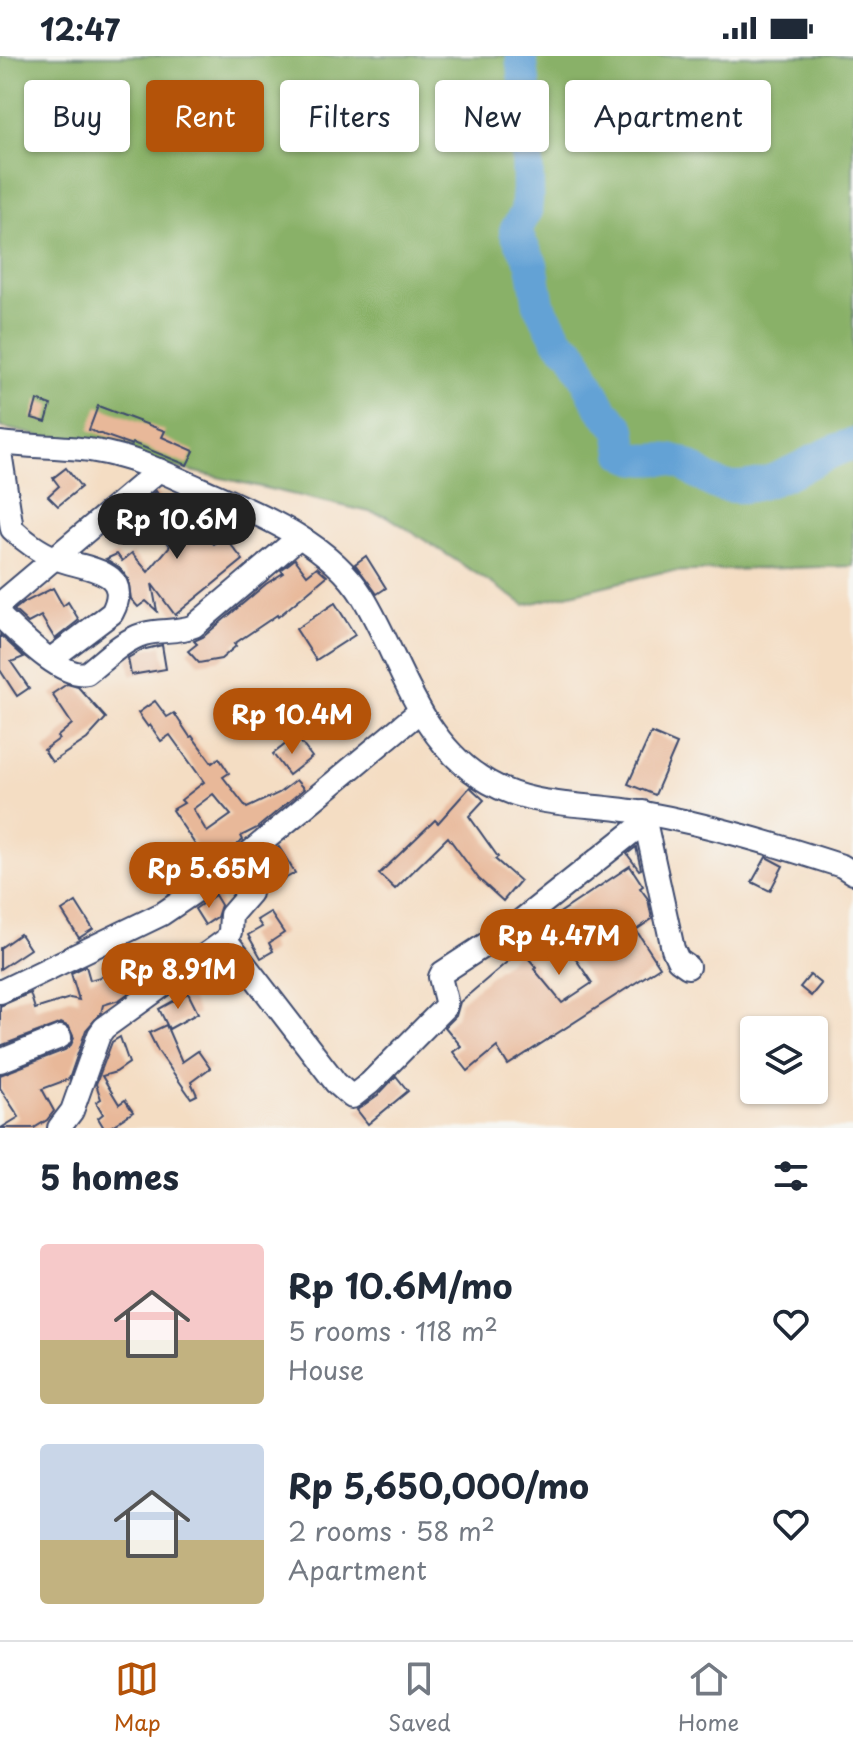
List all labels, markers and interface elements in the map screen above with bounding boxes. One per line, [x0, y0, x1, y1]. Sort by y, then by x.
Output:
text: 12:47 [40, 6, 120, 51]
chip: Buy [24, 80, 130, 152]
chip: Rent [146, 80, 264, 152]
chip: Filters [280, 80, 419, 152]
chip: New [435, 80, 549, 152]
chip: Apartment [565, 80, 771, 152]
pin: Rp 10.6M [94, 493, 260, 561]
text: Rp 10.6M [116, 499, 238, 538]
pin: Rp 10.4M [209, 688, 375, 756]
text: Rp 10.4M [231, 694, 353, 733]
pin: Rp 5.65M [126, 842, 292, 910]
text: Rp 5.65M [147, 848, 271, 887]
pin: Rp 4.47M [476, 909, 642, 977]
text: Rp 4.47M [498, 915, 620, 954]
pin: Rp 8.91M [95, 943, 261, 1011]
text: Rp 8.91M [119, 949, 237, 988]
map controls [740, 1016, 828, 1104]
button: layers [740, 1016, 828, 1104]
text: 5 homes [40, 1150, 179, 1202]
icon: filters [769, 1154, 813, 1198]
text: Rp 10.6M/mo [288, 1259, 513, 1311]
icon: home [104, 1276, 200, 1372]
icon: heart [769, 1302, 813, 1346]
text: 5 rooms · 118 m² [288, 1311, 498, 1350]
text: House [288, 1350, 364, 1389]
text: Rp 5,650,000/mo [288, 1459, 589, 1511]
icon: home [104, 1476, 200, 1572]
icon: heart [769, 1502, 813, 1546]
text: 2 rooms · 58 m² [288, 1511, 495, 1550]
text: Apartment [288, 1550, 427, 1589]
tab: Map [114, 1657, 161, 1738]
tab: Saved [388, 1657, 451, 1738]
tab: Home [678, 1657, 739, 1738]

